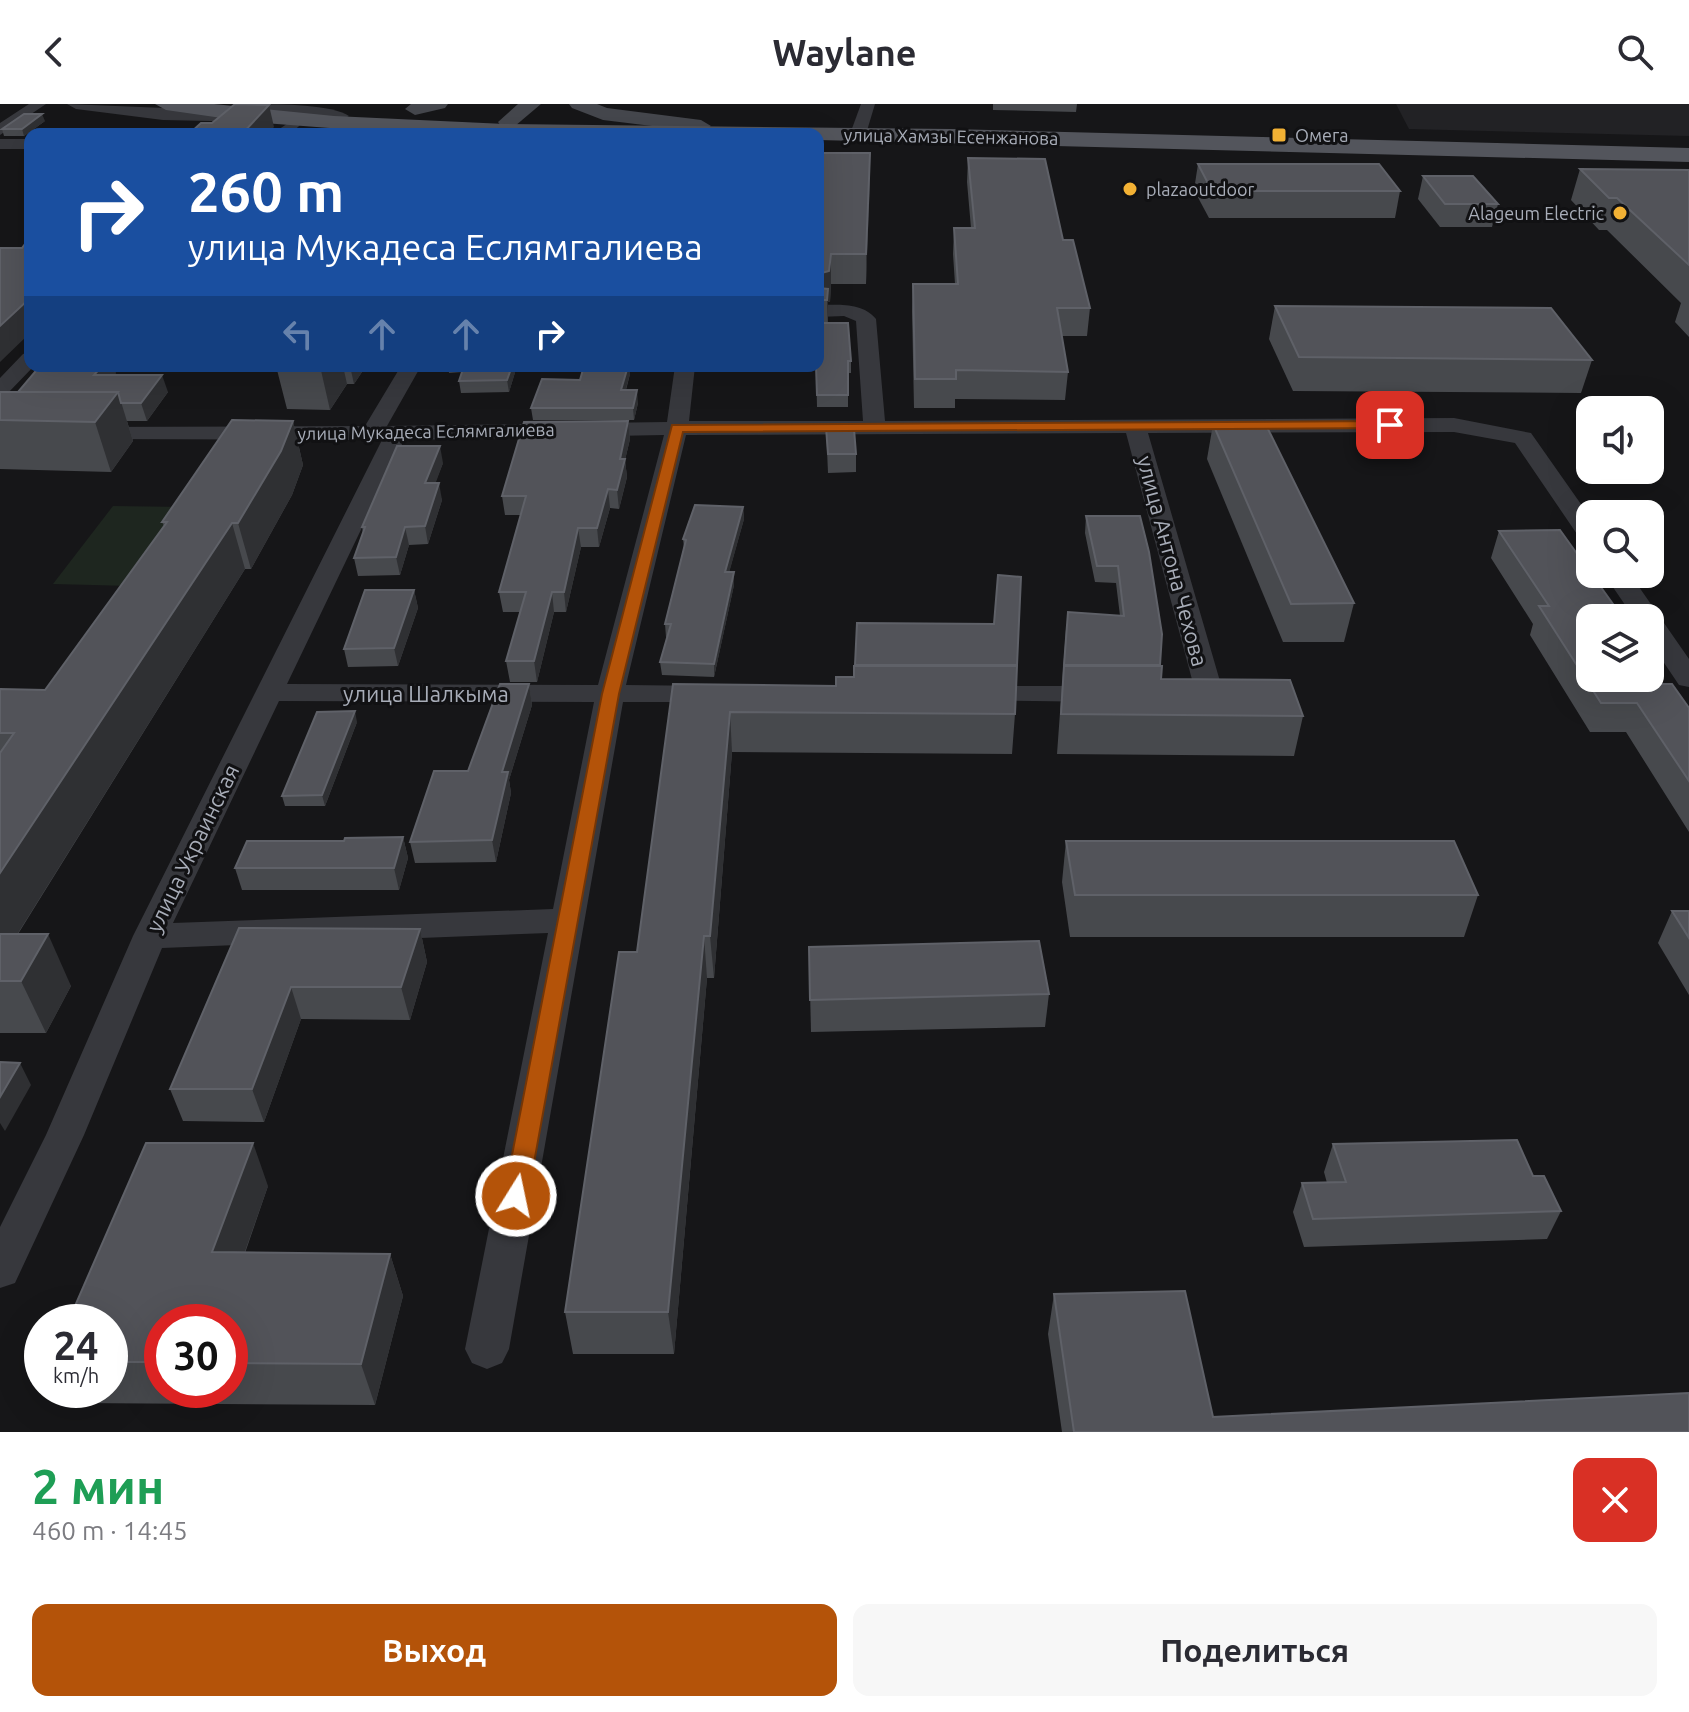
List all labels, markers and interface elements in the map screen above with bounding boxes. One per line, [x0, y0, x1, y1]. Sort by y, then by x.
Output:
icon: back [32, 30, 76, 74]
icon: search [1613, 30, 1657, 74]
text: Waylane [773, 32, 916, 73]
street label: улица Хамзы Есенжанова [844, 124, 1058, 148]
place label: Омега [1295, 125, 1349, 145]
marker: Омега [1270, 126, 1288, 144]
icon: right [56, 160, 160, 264]
text: 260 m [188, 160, 344, 223]
place label: plazaoutdoor [1146, 179, 1254, 199]
marker: plazaoutdoor [1121, 180, 1139, 198]
place label: Alageum Electric [1468, 203, 1604, 223]
marker: Alageum Electric [1611, 204, 1629, 222]
text: улица Мукадеса Еслямгалиева [188, 226, 703, 267]
icon: left [276, 312, 320, 356]
icon: ahead [360, 312, 404, 356]
icon: ahead [444, 312, 488, 356]
icon: right [528, 312, 572, 356]
pin [1356, 391, 1424, 459]
map controls [1576, 396, 1664, 692]
button: sound [1576, 396, 1664, 484]
icon: arrive [1368, 403, 1412, 447]
street label: улица Мукадеса Еслямгалиева [297, 419, 555, 443]
street label: улица Антона Чехова [1133, 453, 1213, 669]
button: search [1576, 500, 1664, 588]
button: layers [1576, 604, 1664, 692]
street label: улица Шалкыма [343, 681, 509, 706]
street label: улица Украинская [141, 760, 243, 936]
position arrow [474, 1154, 558, 1238]
speed limit sign: 30 [144, 1304, 248, 1408]
text: 24 [53, 1323, 99, 1368]
text: km/h [53, 1364, 99, 1387]
button: close [1573, 1458, 1657, 1542]
text: 2 мин [32, 1459, 164, 1513]
text: 460 m · 14:45 [32, 1516, 188, 1545]
button: Выход [32, 1604, 837, 1696]
button: Поделиться [853, 1604, 1657, 1696]

